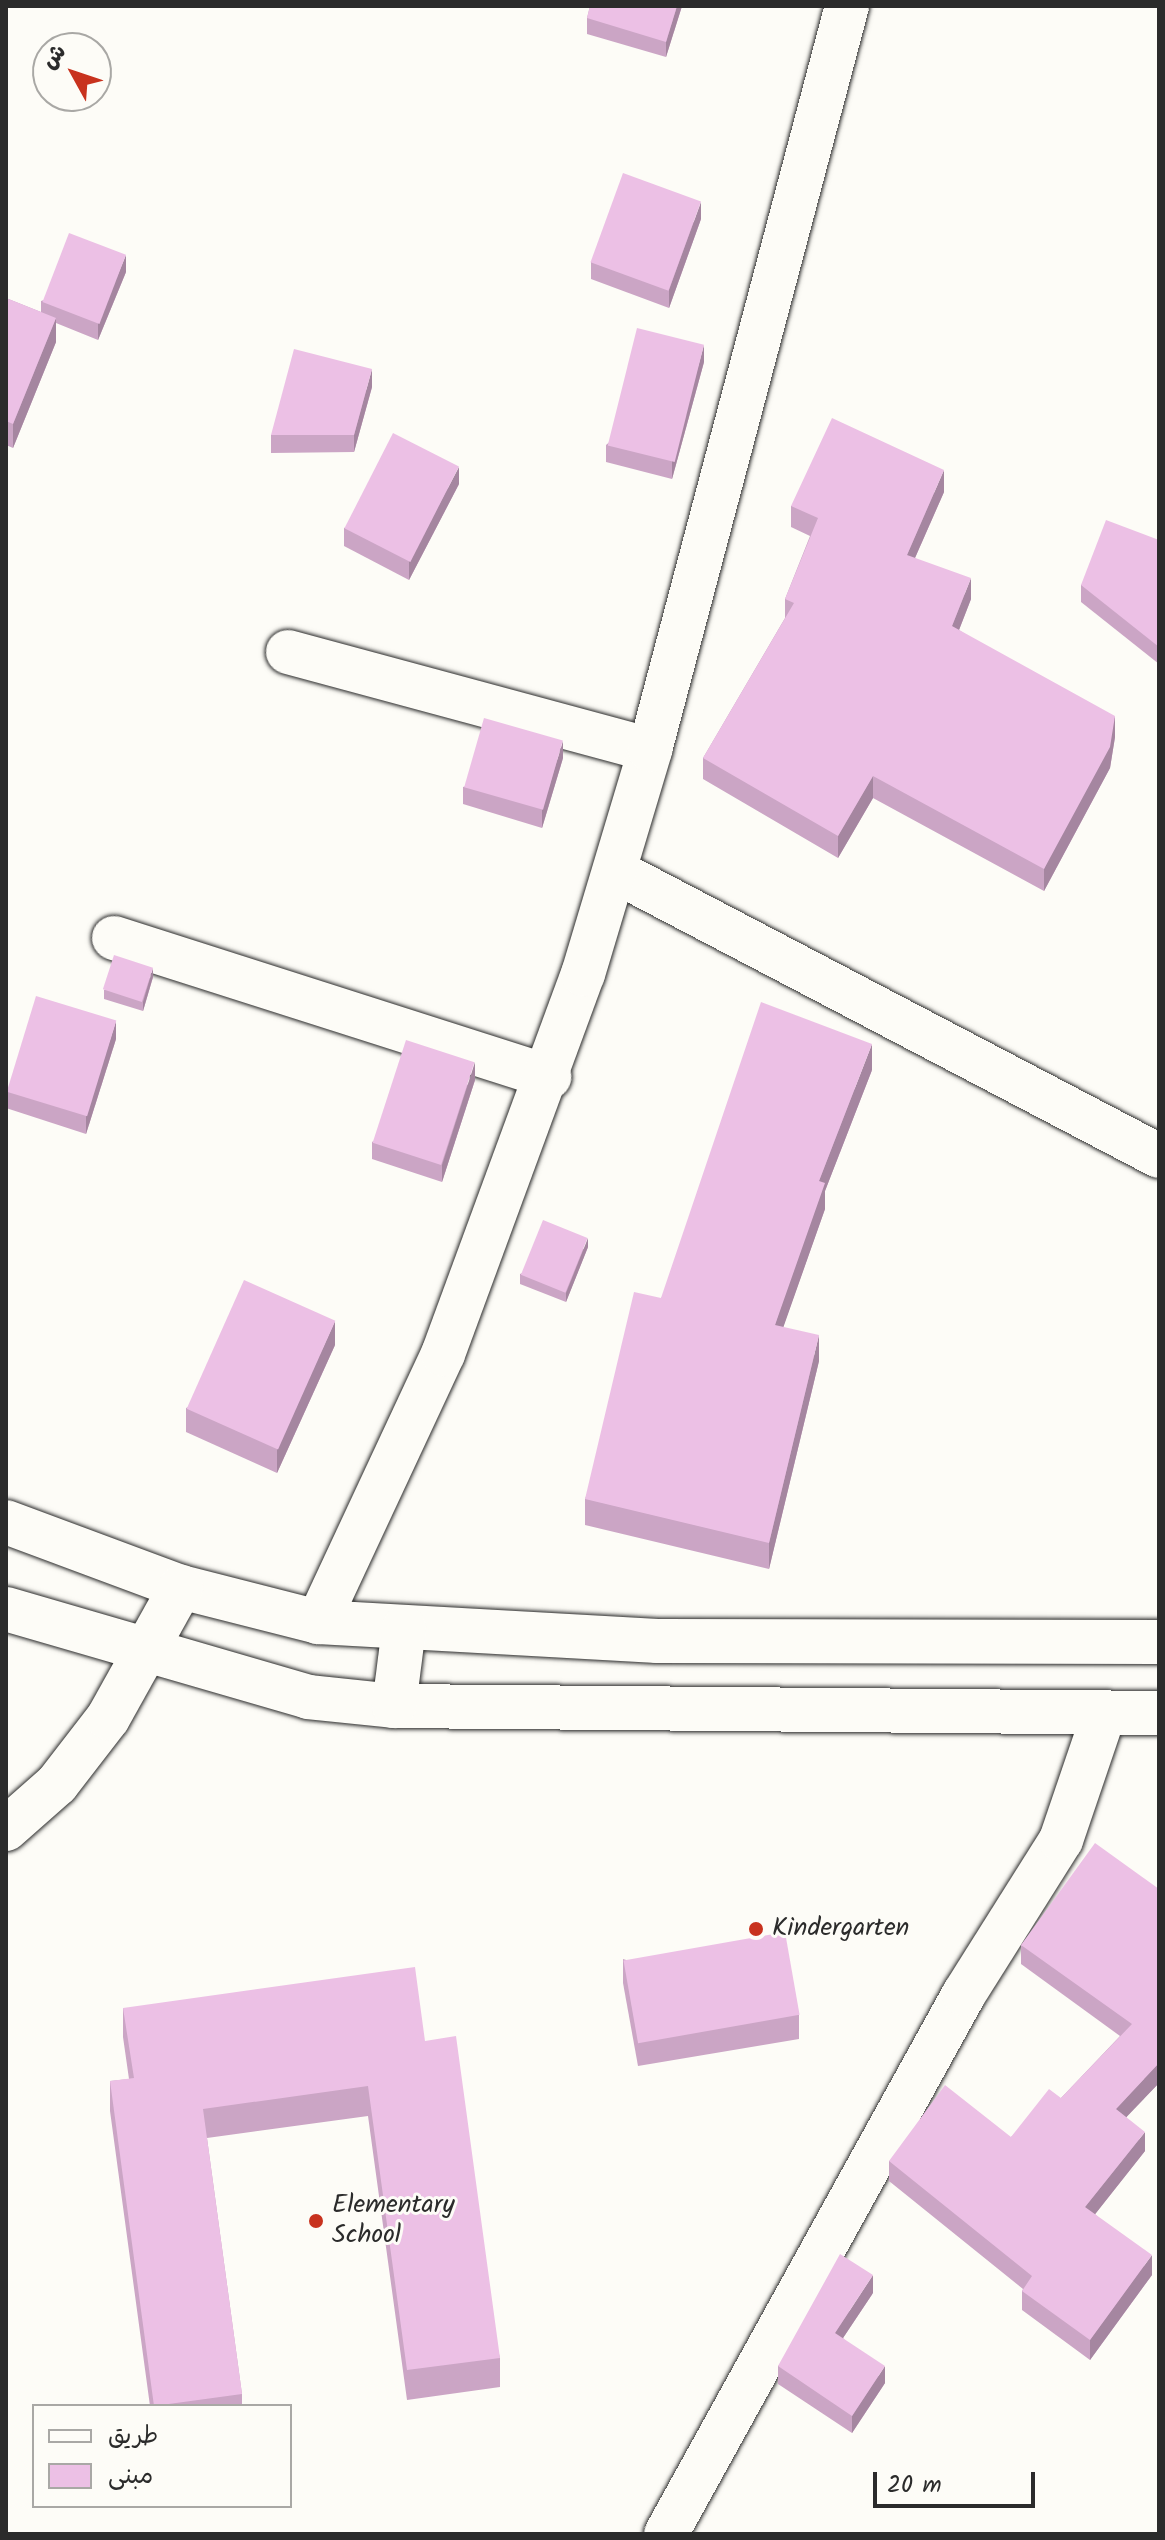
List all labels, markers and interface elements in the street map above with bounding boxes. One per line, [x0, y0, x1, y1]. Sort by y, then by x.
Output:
north arrow [32, 32, 112, 112]
text: ش [34, 37, 76, 78]
place label: Kindergarten [772, 1913, 909, 1945]
marker: Kindergarten [747, 1920, 765, 1938]
place label: Elementary School [332, 2190, 455, 2252]
marker: Elementary School [307, 2212, 325, 2230]
legend [32, 2404, 292, 2508]
text: طريق [108, 2417, 158, 2456]
scale bar [877, 2456, 1039, 2506]
text: مبنى [108, 2457, 153, 2496]
text: 20 m [887, 2466, 942, 2505]

